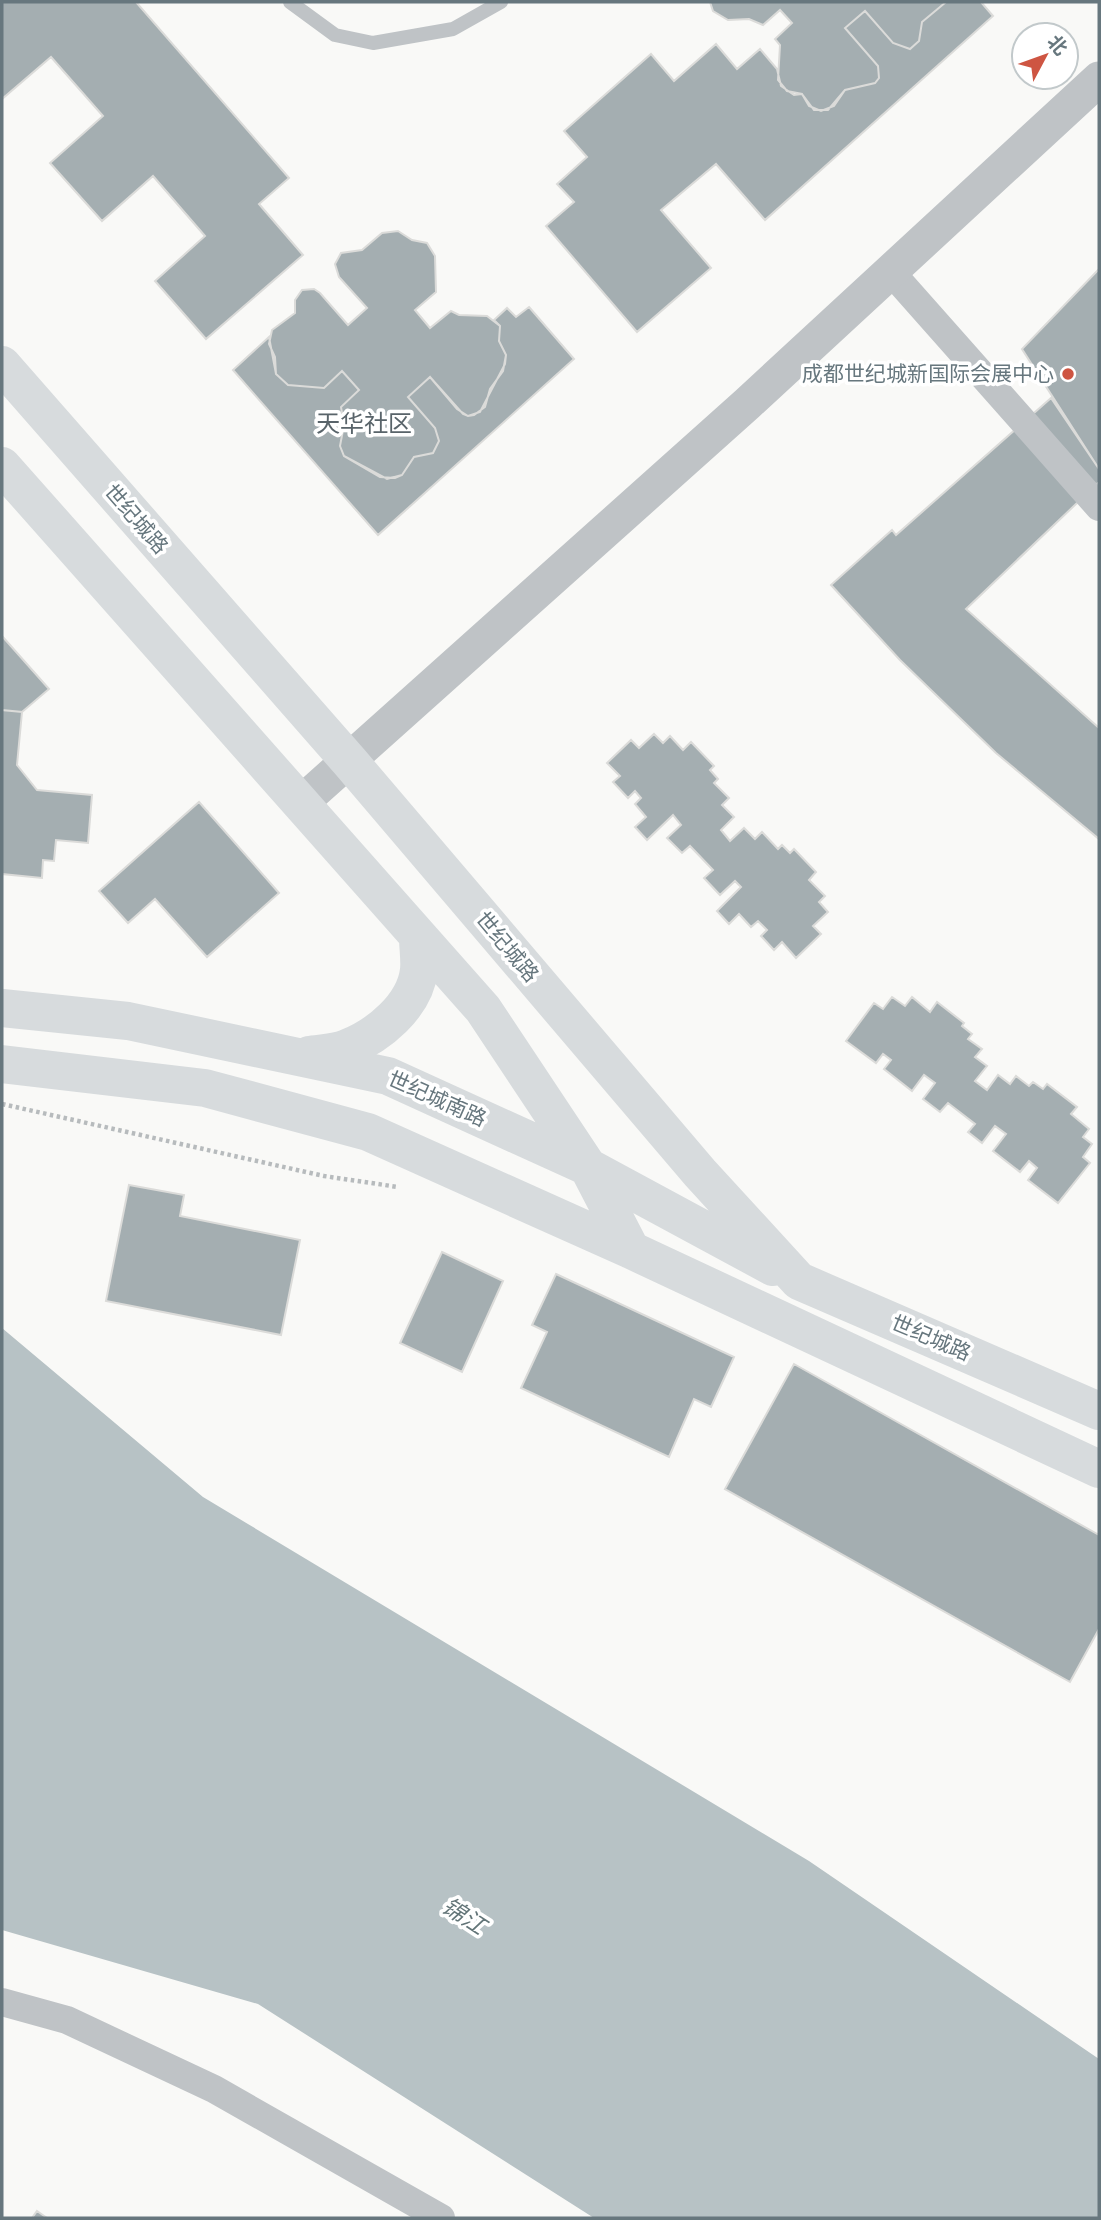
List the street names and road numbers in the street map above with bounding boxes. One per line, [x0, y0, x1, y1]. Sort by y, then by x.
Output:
street label: 世纪城路 [99, 479, 173, 559]
street label: 世纪城路 [471, 906, 544, 987]
street label: 世纪城南路 [384, 1066, 490, 1131]
street label: 世纪城路 [888, 1310, 975, 1365]

